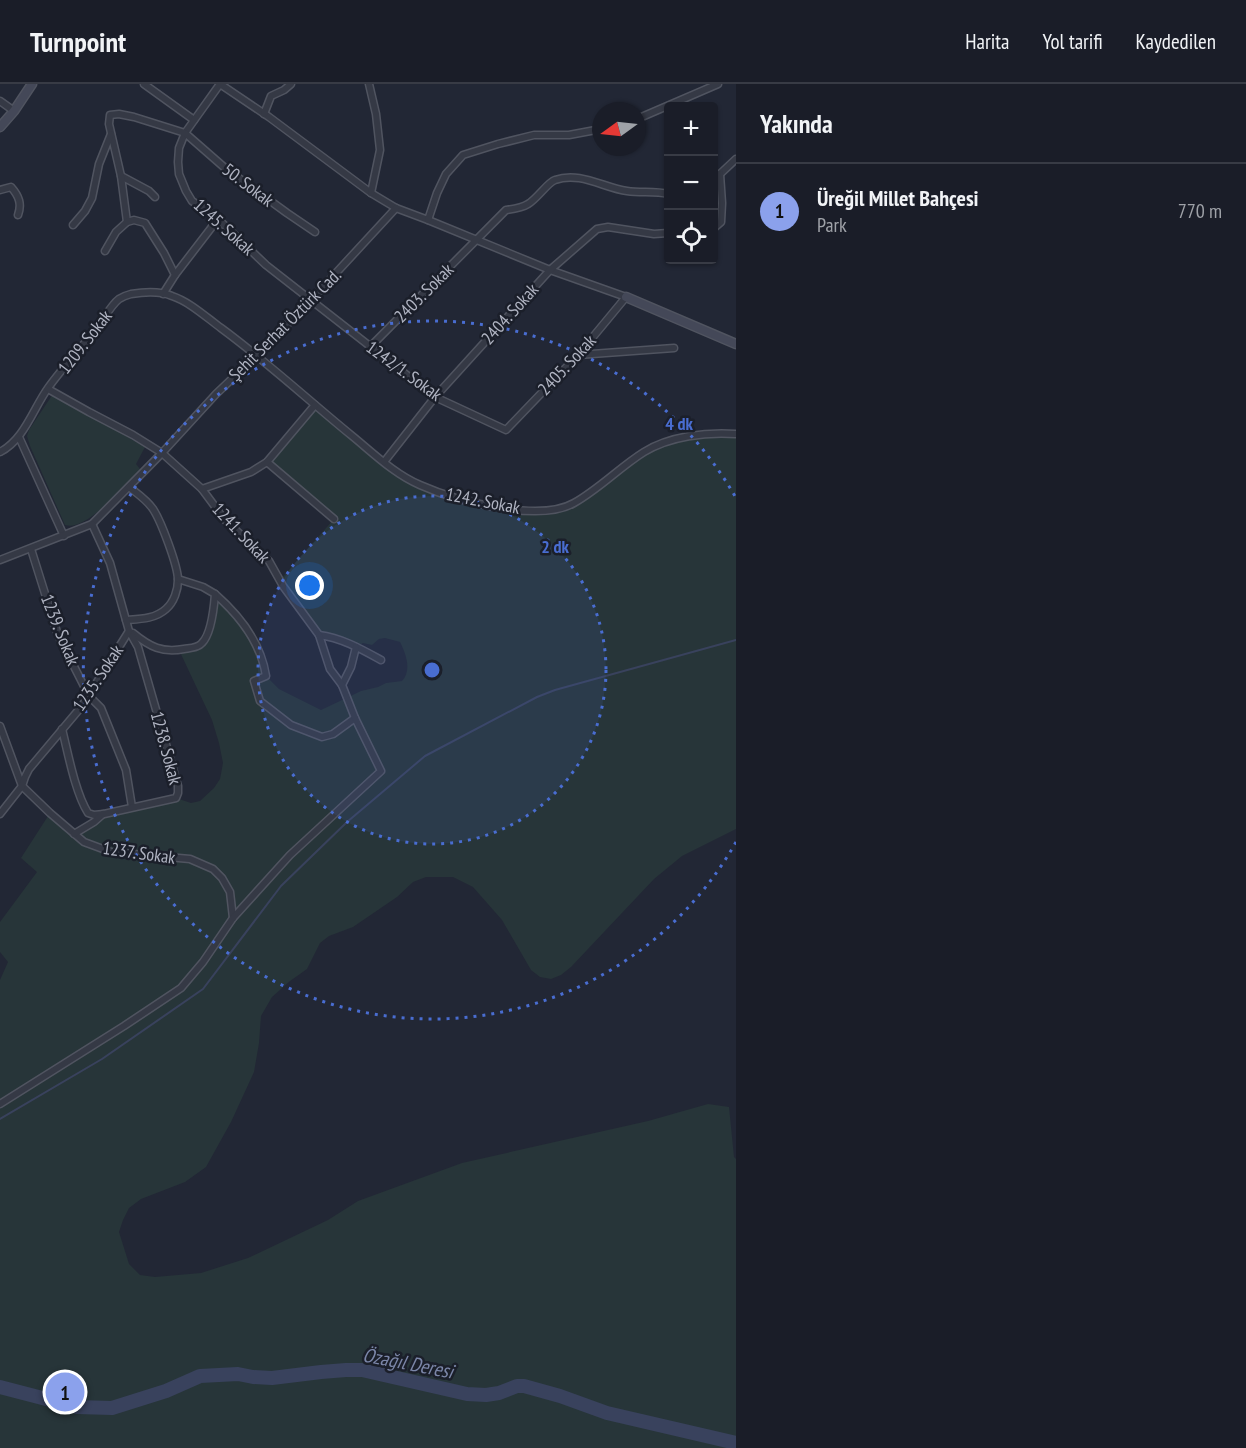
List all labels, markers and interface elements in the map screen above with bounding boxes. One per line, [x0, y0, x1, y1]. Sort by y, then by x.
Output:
text: Turnpoint [30, 23, 126, 60]
text: Harita [965, 28, 1009, 55]
text: Yol tarifi [1042, 28, 1103, 55]
text: Kaydedilen [1136, 28, 1216, 55]
north arrow [592, 102, 646, 156]
map controls [664, 102, 718, 264]
button: + [664, 102, 718, 156]
text: Yakında [760, 107, 833, 140]
button: − [664, 156, 718, 210]
street label: 50. Sokak [218, 158, 279, 211]
text: Üreğil Millet Bahçesi [817, 184, 979, 212]
street label: 1245. Sokak [189, 193, 260, 260]
text: 1 [775, 198, 784, 224]
text: 770 m [1178, 198, 1222, 224]
button: locate [664, 210, 718, 264]
text: Park [817, 212, 847, 238]
street label: 2403. Sokak [389, 258, 458, 327]
street label: Şehit Serhat Öztürk Cad. [223, 263, 346, 386]
street label: 2404. Sokak [476, 278, 543, 349]
street label: 1209. Sokak [52, 305, 117, 378]
street label: 2405. Sokak [533, 329, 601, 400]
street label: 1242/1. Sokak [362, 335, 447, 406]
text: 4 dk [665, 412, 693, 435]
street label: 1242. Sokak [444, 482, 522, 519]
street label: 1241. Sokak [207, 497, 275, 568]
text: 2 dk [541, 535, 569, 558]
your location [295, 571, 324, 600]
street label: 1239. Sokak [36, 591, 85, 669]
street label: 1235. Sokak [67, 640, 128, 715]
centre of rings [422, 660, 442, 680]
street label: 1238. Sokak [146, 709, 187, 787]
street label: 1237. Sokak [101, 836, 177, 869]
water label: Özağıl Deresi [361, 1342, 458, 1385]
pin: 1 [46, 1370, 84, 1414]

